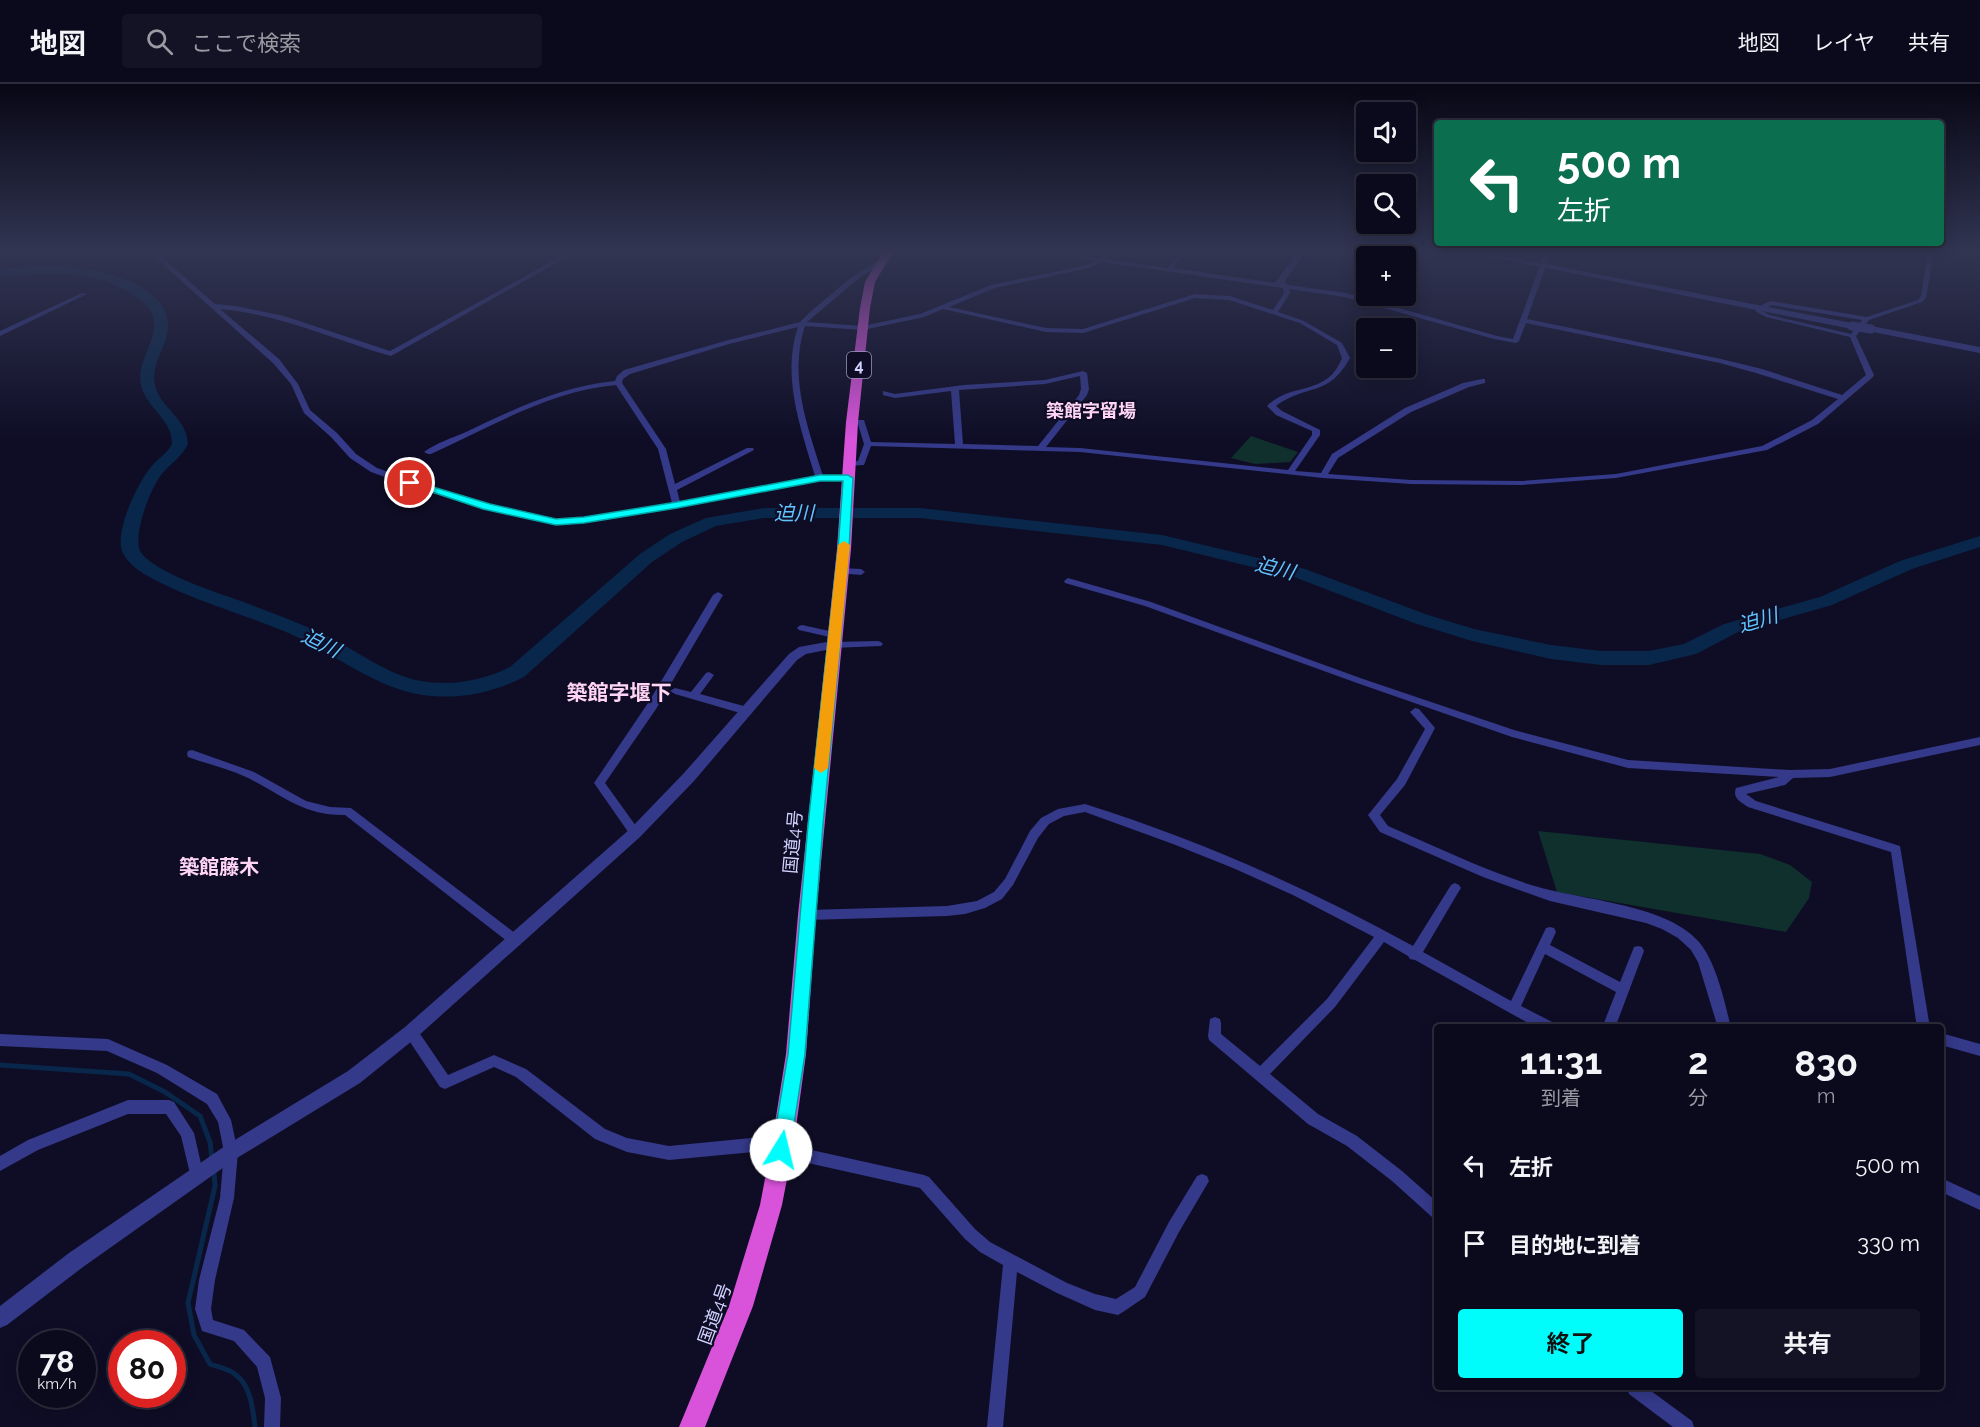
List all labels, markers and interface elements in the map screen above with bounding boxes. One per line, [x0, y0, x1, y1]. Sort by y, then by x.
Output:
search box [122, 14, 542, 68]
icon: search [143, 25, 176, 58]
text: 地図 [30, 27, 86, 60]
text: ここで検索 [191, 30, 301, 56]
text: 地図 [1738, 30, 1780, 55]
text: レイヤ [1813, 30, 1875, 55]
text: 共有 [1908, 30, 1950, 55]
map controls [1356, 102, 1416, 378]
button: sound [1356, 102, 1416, 162]
text: 500 m [1557, 139, 1681, 188]
icon: left [1458, 144, 1536, 222]
button: search [1356, 174, 1416, 234]
text: 左折 [1557, 195, 1611, 226]
button: + [1356, 246, 1416, 306]
button: − [1356, 318, 1416, 378]
road number: 4 [847, 352, 871, 378]
district label: 築館字留場 [1046, 400, 1136, 421]
pin [384, 457, 435, 508]
icon: arrive [393, 466, 426, 499]
water label: 迫川 [774, 501, 816, 525]
water label: 迫川 [1253, 552, 1299, 585]
water label: 迫川 [1735, 602, 1782, 637]
water label: 迫川 [298, 623, 346, 663]
district label: 築館字堰下 [567, 680, 672, 705]
street label: 国道4号 [779, 809, 806, 875]
district label: 築館藤木 [179, 855, 259, 879]
text: 11:31 [1520, 1040, 1602, 1082]
text: 2 [1688, 1040, 1708, 1082]
text: 830 [1794, 1042, 1858, 1084]
text: m [1817, 1084, 1835, 1108]
text: 到着 [1541, 1086, 1581, 1110]
text: 分 [1688, 1086, 1708, 1110]
position arrow [749, 1118, 813, 1182]
icon: left [1458, 1149, 1491, 1182]
text: 500 m [1855, 1152, 1920, 1178]
text: 左折 [1509, 1154, 1553, 1180]
icon: arrive [1458, 1227, 1491, 1260]
text: 330 m [1857, 1230, 1920, 1256]
text: 目的地に到着 [1509, 1232, 1641, 1258]
street label: 国道4号 [694, 1280, 735, 1347]
button: 終了 [1458, 1309, 1683, 1378]
button: 共有 [1695, 1309, 1920, 1378]
speed limit sign: 80 [108, 1330, 186, 1408]
text: 78 [40, 1344, 74, 1379]
text: km/h [37, 1375, 77, 1393]

